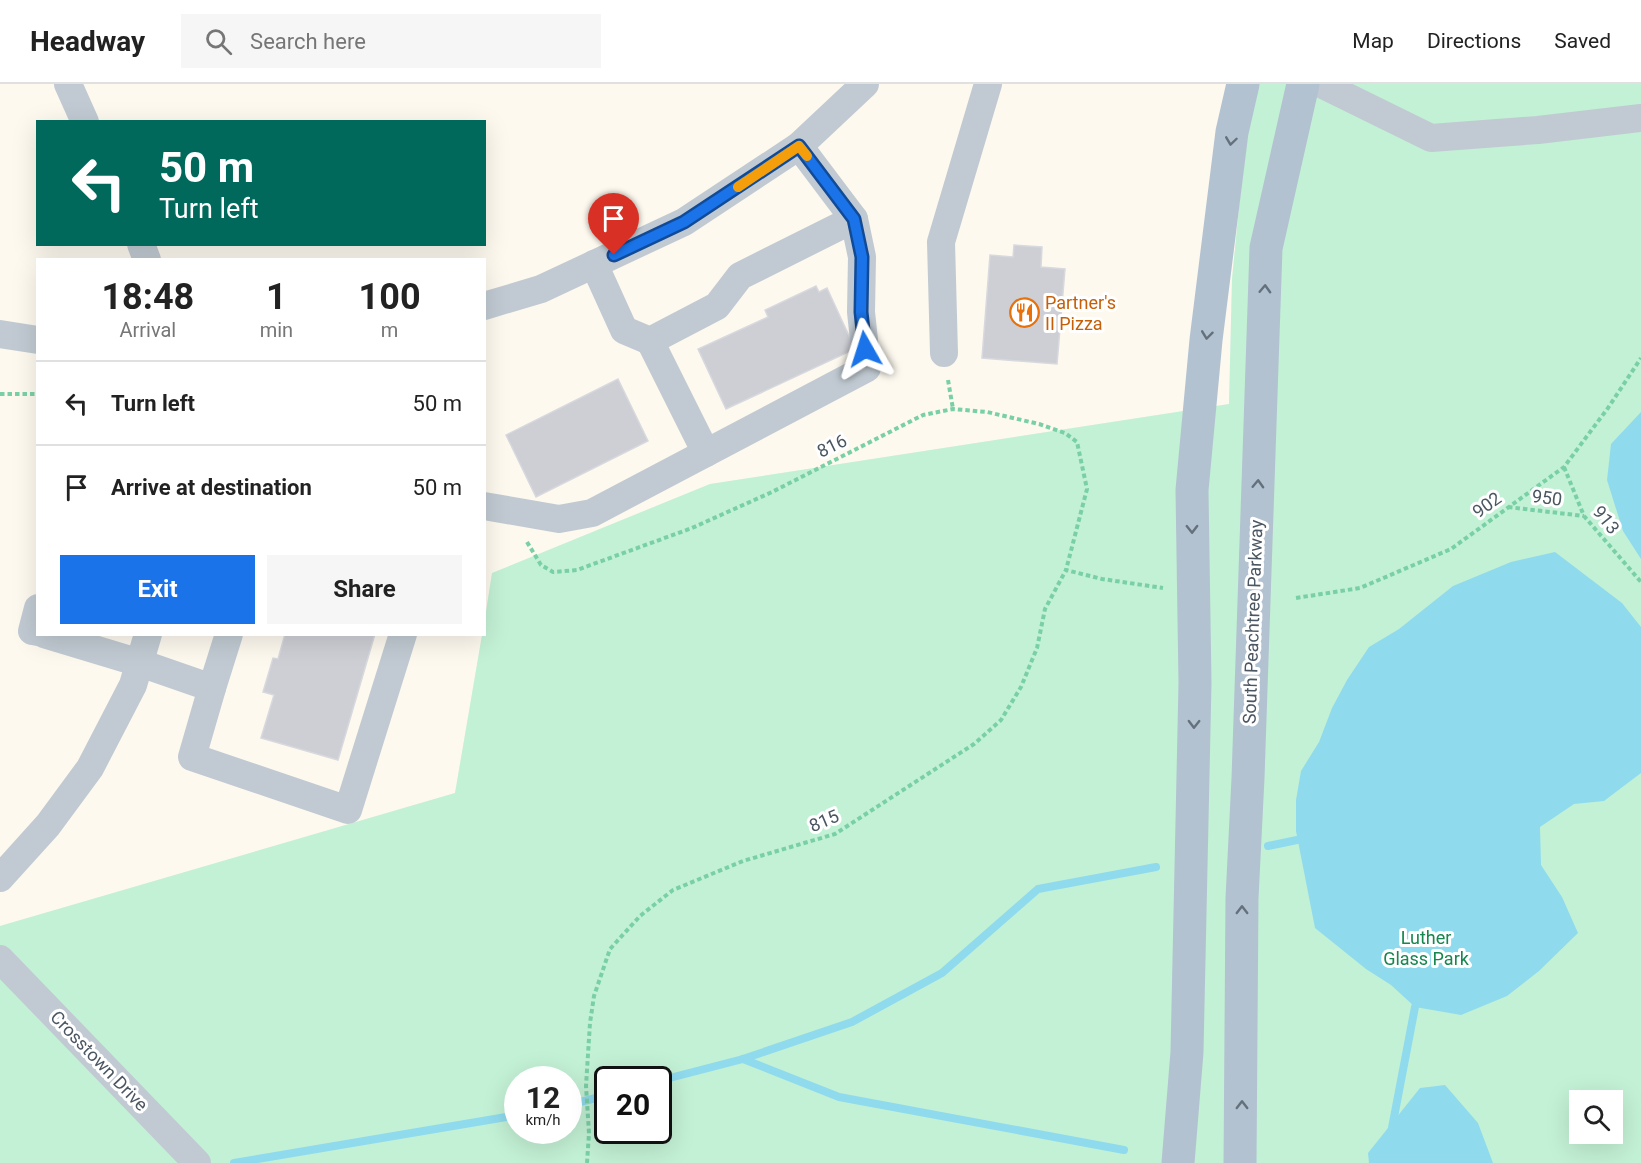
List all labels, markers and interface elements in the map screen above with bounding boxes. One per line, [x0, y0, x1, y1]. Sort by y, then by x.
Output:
search box [181, 14, 601, 68]
text: Headway [30, 25, 145, 58]
icon: search [202, 25, 235, 58]
text: Search here [250, 29, 366, 54]
text: Map [1352, 29, 1394, 53]
text: Directions [1427, 29, 1521, 53]
text: Saved [1554, 29, 1611, 53]
one-way arrow [1226, 137, 1238, 146]
text: 50 m [159, 143, 254, 192]
icon: left [60, 144, 138, 222]
text: Turn left [159, 193, 259, 225]
pin [588, 193, 639, 255]
icon: arrive [597, 202, 630, 235]
text: 18:48 [101, 276, 194, 318]
text: 1 [266, 276, 287, 318]
text: 100 [359, 276, 421, 318]
one-way arrow [1258, 285, 1271, 294]
place label: Partner's II Pizza [1045, 292, 1116, 334]
restaurant icon: Partner's II Pizza [1008, 297, 1040, 329]
position arrow [833, 317, 897, 381]
text: Arrival [119, 318, 176, 342]
text: min [260, 318, 293, 342]
text: m [381, 318, 398, 342]
one-way arrow [1201, 330, 1213, 339]
icon: left [60, 387, 93, 420]
text: Turn left [111, 391, 195, 416]
text: 50 m [413, 391, 462, 416]
street label: 816 [814, 429, 850, 462]
icon: arrive [60, 471, 93, 504]
text: Arrive at destination [111, 475, 312, 500]
text: 50 m [413, 475, 462, 500]
one-way arrow [1252, 479, 1264, 488]
street label: 950 [1531, 485, 1563, 510]
street label: 902 [1468, 487, 1505, 522]
street label: 913 [1589, 501, 1624, 538]
street label: South Peachtree Parkway [1238, 519, 1267, 724]
one-way arrow [1186, 525, 1199, 534]
button: Exit [60, 555, 255, 624]
button: Share [267, 555, 462, 624]
one-way arrow [1188, 720, 1200, 729]
street label: 815 [806, 805, 842, 836]
one-way arrow [1236, 905, 1248, 914]
park label: Luther Glass Park [1383, 927, 1470, 969]
street label: Crosstown Drive [46, 1006, 152, 1115]
speed limit sign: 20 [594, 1066, 672, 1144]
text: 12 [526, 1080, 560, 1115]
map controls [1569, 1090, 1623, 1144]
button: search [1569, 1090, 1623, 1144]
one-way arrow [1236, 1100, 1248, 1109]
text: km/h [525, 1111, 561, 1129]

